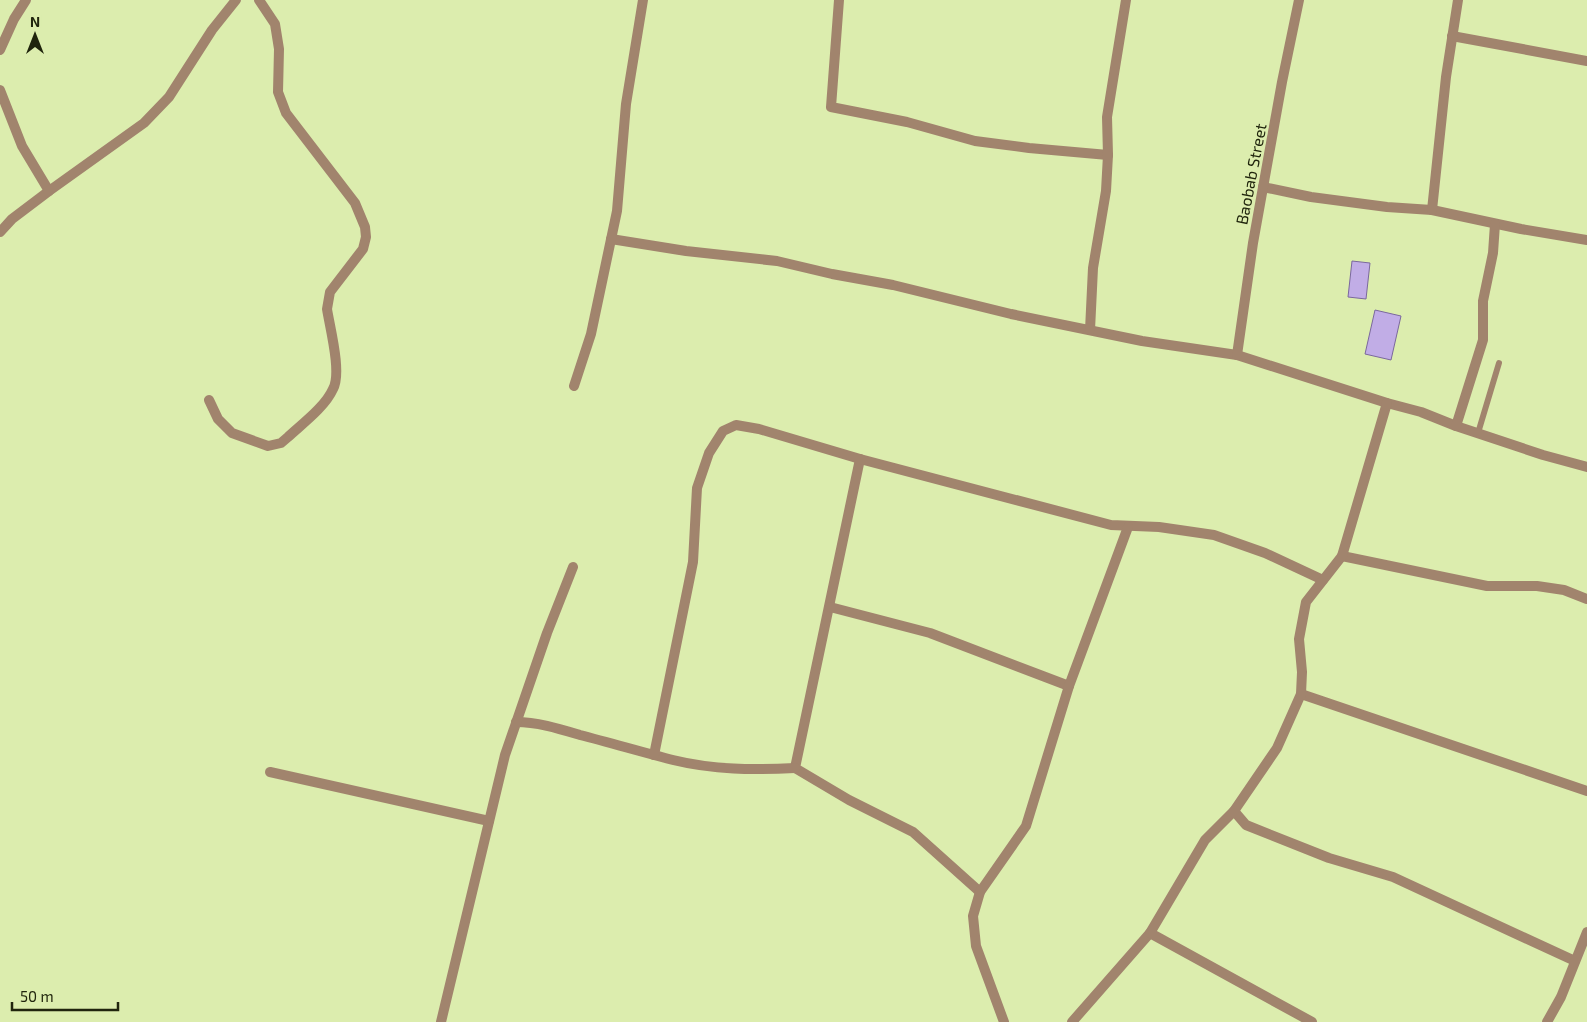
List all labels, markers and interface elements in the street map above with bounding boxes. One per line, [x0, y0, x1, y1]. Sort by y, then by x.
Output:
north arrow [10, 10, 60, 60]
text: N [30, 13, 40, 30]
street label: Baobab Street [1231, 122, 1270, 226]
scale bar [12, 980, 119, 1012]
text: 50 m [20, 987, 54, 1005]

